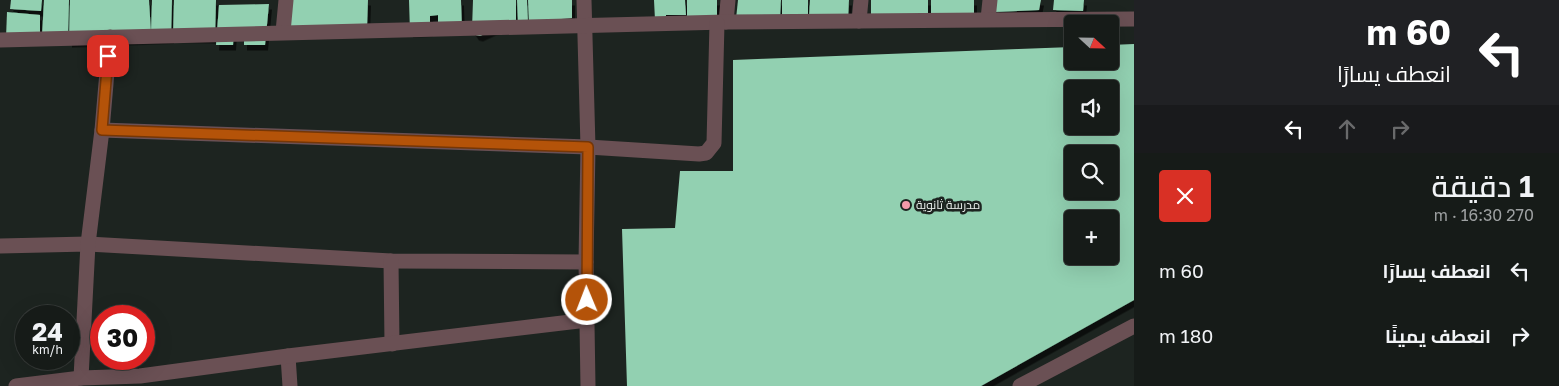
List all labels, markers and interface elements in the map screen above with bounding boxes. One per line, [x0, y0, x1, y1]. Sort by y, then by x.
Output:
text: 60 m [1367, 11, 1451, 53]
north arrow [1064, 15, 1119, 70]
map controls [1064, 15, 1119, 265]
icon: left [1469, 20, 1534, 85]
pin [87, 35, 129, 77]
icon: arrive [94, 42, 122, 70]
text: انعطف يسارًا [1337, 60, 1451, 87]
button: sound [1064, 80, 1119, 135]
icon: left [1280, 115, 1308, 143]
icon: ahead [1333, 115, 1361, 143]
icon: right [1386, 115, 1414, 143]
button: search [1064, 145, 1119, 200]
text: 1 دقيقة [1431, 168, 1534, 204]
button: close [1159, 170, 1211, 222]
place label: مدرسة ثانوية [916, 197, 980, 212]
marker: مدرسة ثانوية [900, 199, 912, 211]
text: 270 m · 16:30 [1434, 205, 1534, 225]
button: + [1064, 210, 1119, 265]
icon: left [1506, 257, 1534, 285]
text: 60 m [1159, 259, 1204, 282]
text: انعطف يسارًا [1383, 259, 1491, 282]
position arrow [560, 273, 612, 325]
speed limit sign: 30 [90, 305, 155, 370]
text: 24 [32, 316, 63, 347]
icon: right [1506, 322, 1534, 350]
text: 180 m [1159, 324, 1213, 347]
text: انعطف يمينًا [1385, 324, 1491, 347]
text: km/h [32, 342, 63, 357]

